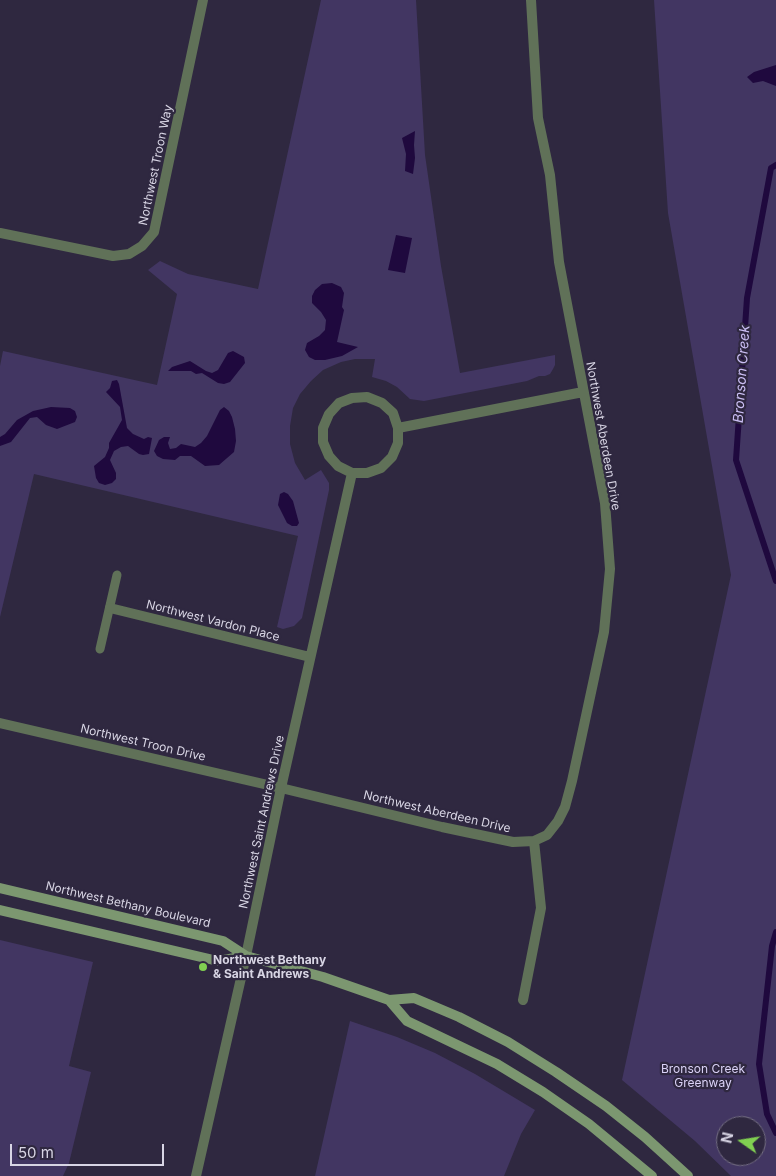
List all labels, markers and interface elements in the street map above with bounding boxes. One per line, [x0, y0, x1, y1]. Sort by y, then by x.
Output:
street label: Northwest Troon Way [136, 103, 176, 227]
water label: Bronson Creek [730, 325, 754, 423]
street label: Northwest Aberdeen Drive [583, 361, 623, 511]
street label: Northwest Vardon Place [145, 597, 281, 645]
street label: Northwest Troon Drive [79, 722, 207, 764]
street label: Northwest Saint Andrews Drive [237, 734, 287, 910]
street label: Northwest Aberdeen Drive [362, 788, 512, 836]
street label: Northwest Bethany Boulevard [44, 879, 212, 931]
place label: Northwest Bethany & Saint Andrews [213, 953, 326, 981]
marker: Northwest Bethany & Saint Andrews [197, 961, 209, 973]
park label: Bronson Creek Greenway [661, 1062, 745, 1090]
north arrow [716, 1116, 766, 1166]
text: N [717, 1131, 736, 1145]
scale bar [12, 1134, 166, 1166]
text: 50 m [18, 1143, 54, 1162]

